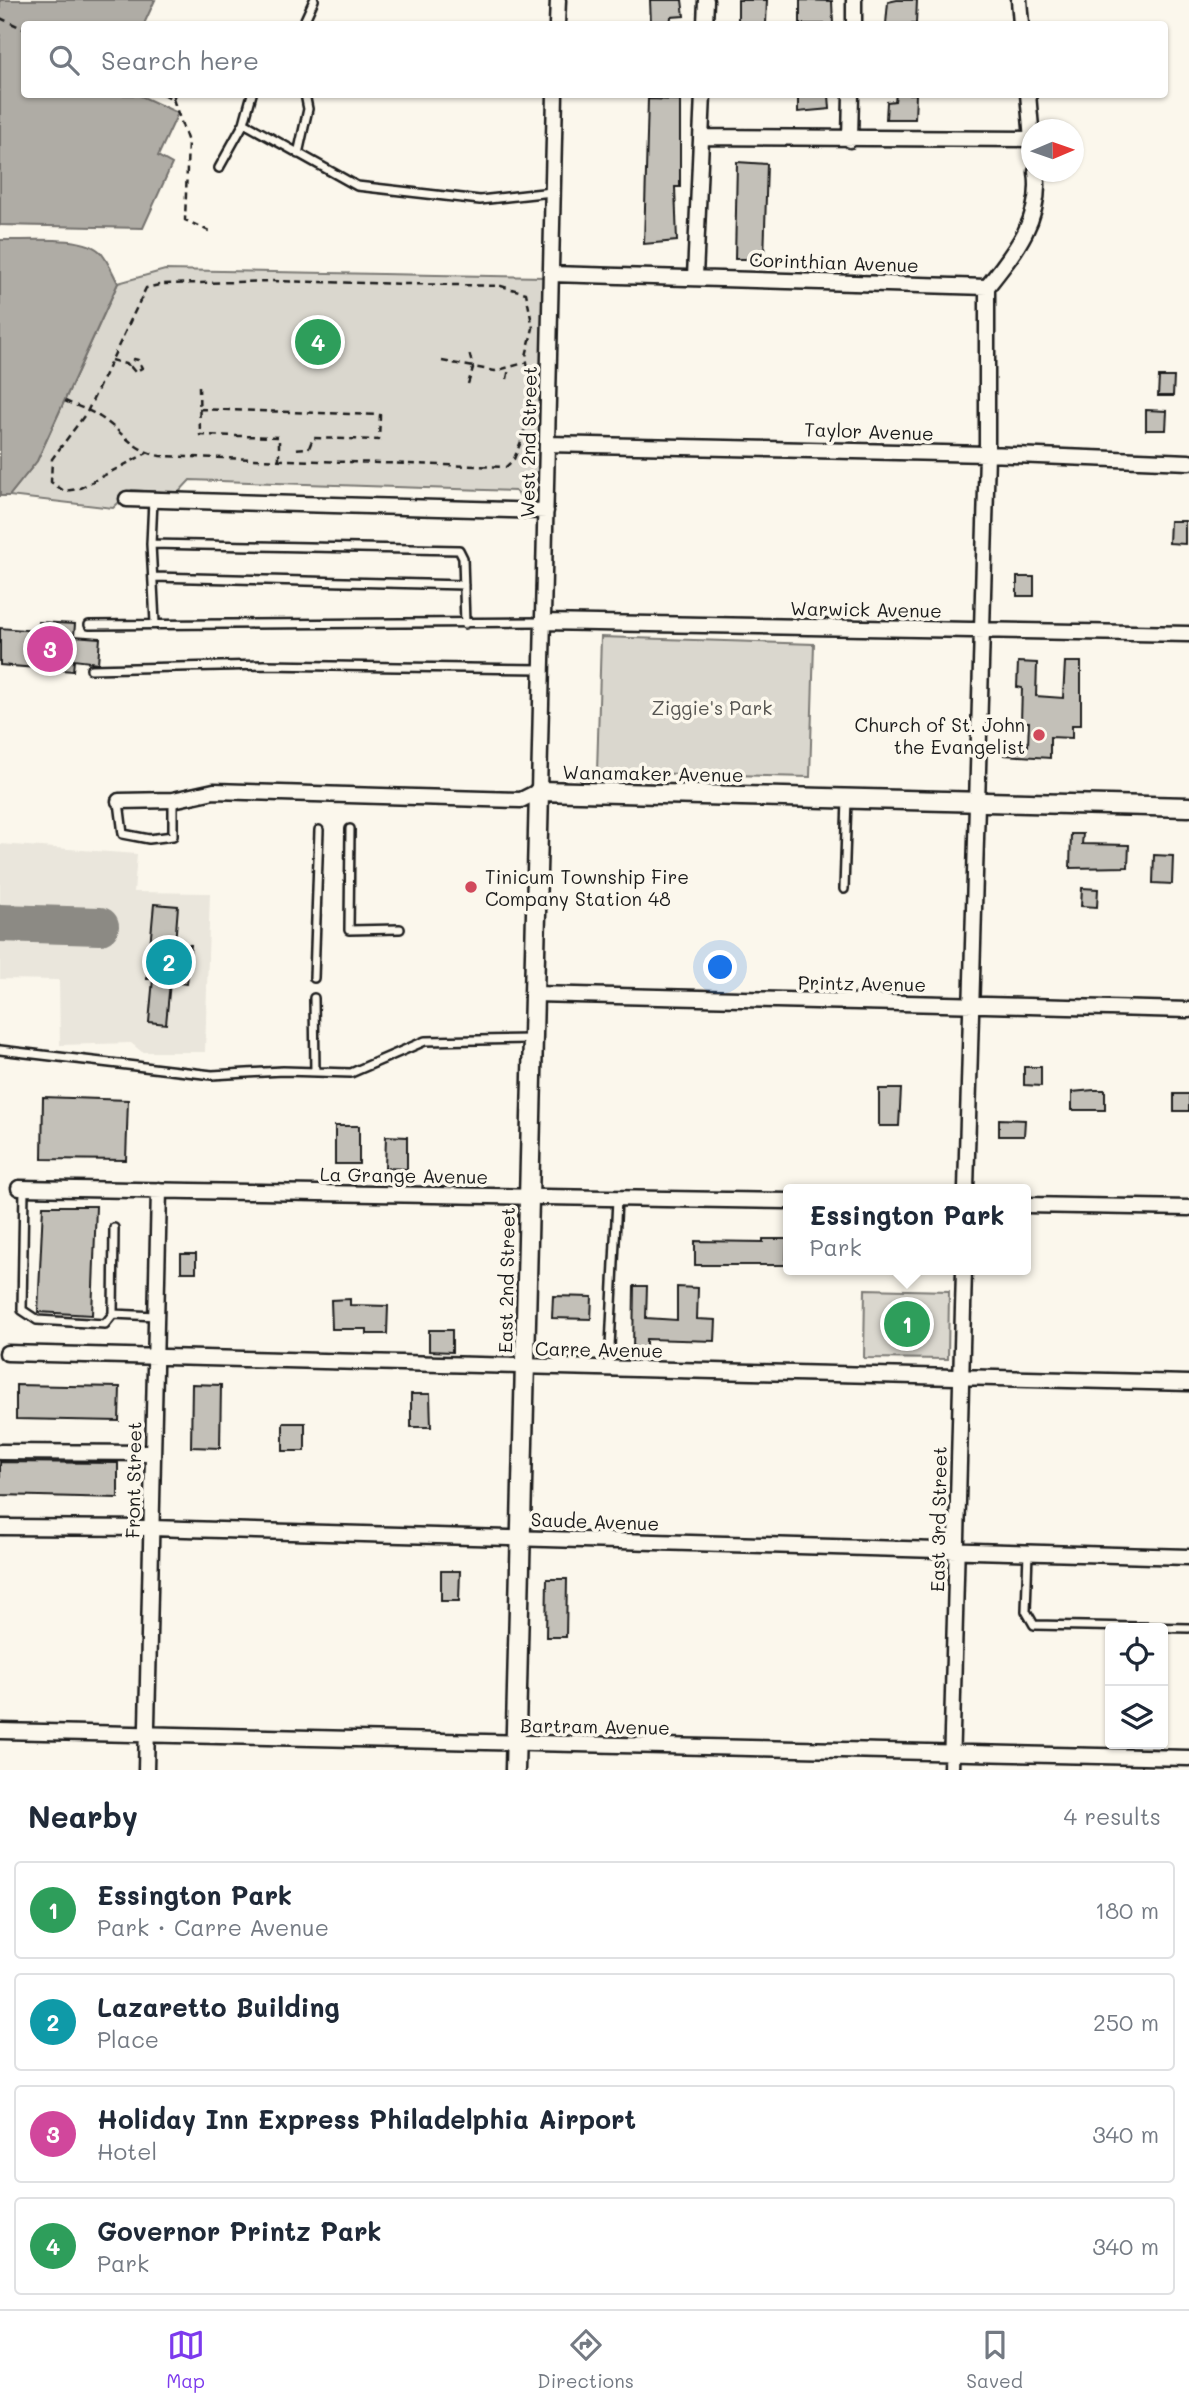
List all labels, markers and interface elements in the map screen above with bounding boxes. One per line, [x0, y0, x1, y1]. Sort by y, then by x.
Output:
search box [21, 21, 1168, 98]
icon: search [45, 41, 83, 79]
text: Search here [101, 43, 259, 77]
north arrow [1021, 119, 1084, 182]
street label: Corinthian Avenue [749, 247, 919, 277]
pin: 4 [295, 316, 341, 368]
street label: West 2nd Street [514, 366, 542, 518]
street label: Taylor Avenue [804, 416, 934, 446]
street label: Warwick Avenue [790, 595, 942, 623]
pin: 3 [27, 623, 73, 675]
park label: Ziggie's Park [652, 695, 772, 720]
place label: Church of St. John the Evangelist [854, 712, 1025, 759]
marker: Church of St. John the Evangelist [1031, 727, 1047, 743]
street label: Wanamaker Avenue [562, 759, 744, 787]
place label: Tinicum Township Fire Company Station 48 [485, 864, 689, 911]
marker: Tinicum Township Fire Company Station 48 [463, 879, 479, 895]
pin: 2 [146, 936, 192, 988]
your location [703, 950, 737, 984]
street label: Printz Avenue [798, 969, 926, 997]
street label: La Grange Avenue [320, 1161, 488, 1189]
popup [783, 1184, 1031, 1275]
text: Essington Park [810, 1198, 1004, 1232]
street label: East 2nd Street [492, 1207, 520, 1353]
text: Park [810, 1232, 862, 1262]
pin: 1 [884, 1298, 930, 1350]
street label: Carre Avenue [535, 1335, 663, 1363]
street label: Front Street [119, 1421, 147, 1539]
street label: East 3rd Street [924, 1446, 952, 1592]
street label: Saude Avenue [530, 1506, 660, 1536]
map controls [1105, 1623, 1168, 1749]
button: locate [1105, 1623, 1168, 1686]
button: layers [1105, 1686, 1168, 1749]
street label: Bartram Avenue [520, 1712, 670, 1740]
text: Nearby [28, 1796, 138, 1836]
text: 4 results [1064, 1801, 1161, 1831]
text: Essington Park [97, 1878, 292, 1912]
text: 1 [48, 1895, 58, 1925]
text: 180 m [1095, 1895, 1159, 1925]
text: Park · Carre Avenue [97, 1912, 329, 1942]
text: Lazaretto Building [97, 1990, 340, 2024]
text: 2 [47, 2007, 59, 2037]
text: 250 m [1093, 2007, 1159, 2037]
text: Place [97, 2024, 159, 2054]
text: Holiday Inn Express Philadelphia Airport [97, 2102, 636, 2136]
text: 3 [46, 2119, 60, 2149]
text: 340 m [1092, 2119, 1159, 2149]
text: Hotel [97, 2136, 157, 2166]
text: Governor Printz Park [97, 2214, 381, 2248]
text: 4 [46, 2231, 60, 2261]
text: 340 m [1092, 2231, 1159, 2261]
text: Park [97, 2248, 149, 2278]
tab: Map [166, 2326, 205, 2393]
tab: Directions [537, 2326, 634, 2393]
tab: Saved [966, 2326, 1023, 2393]

